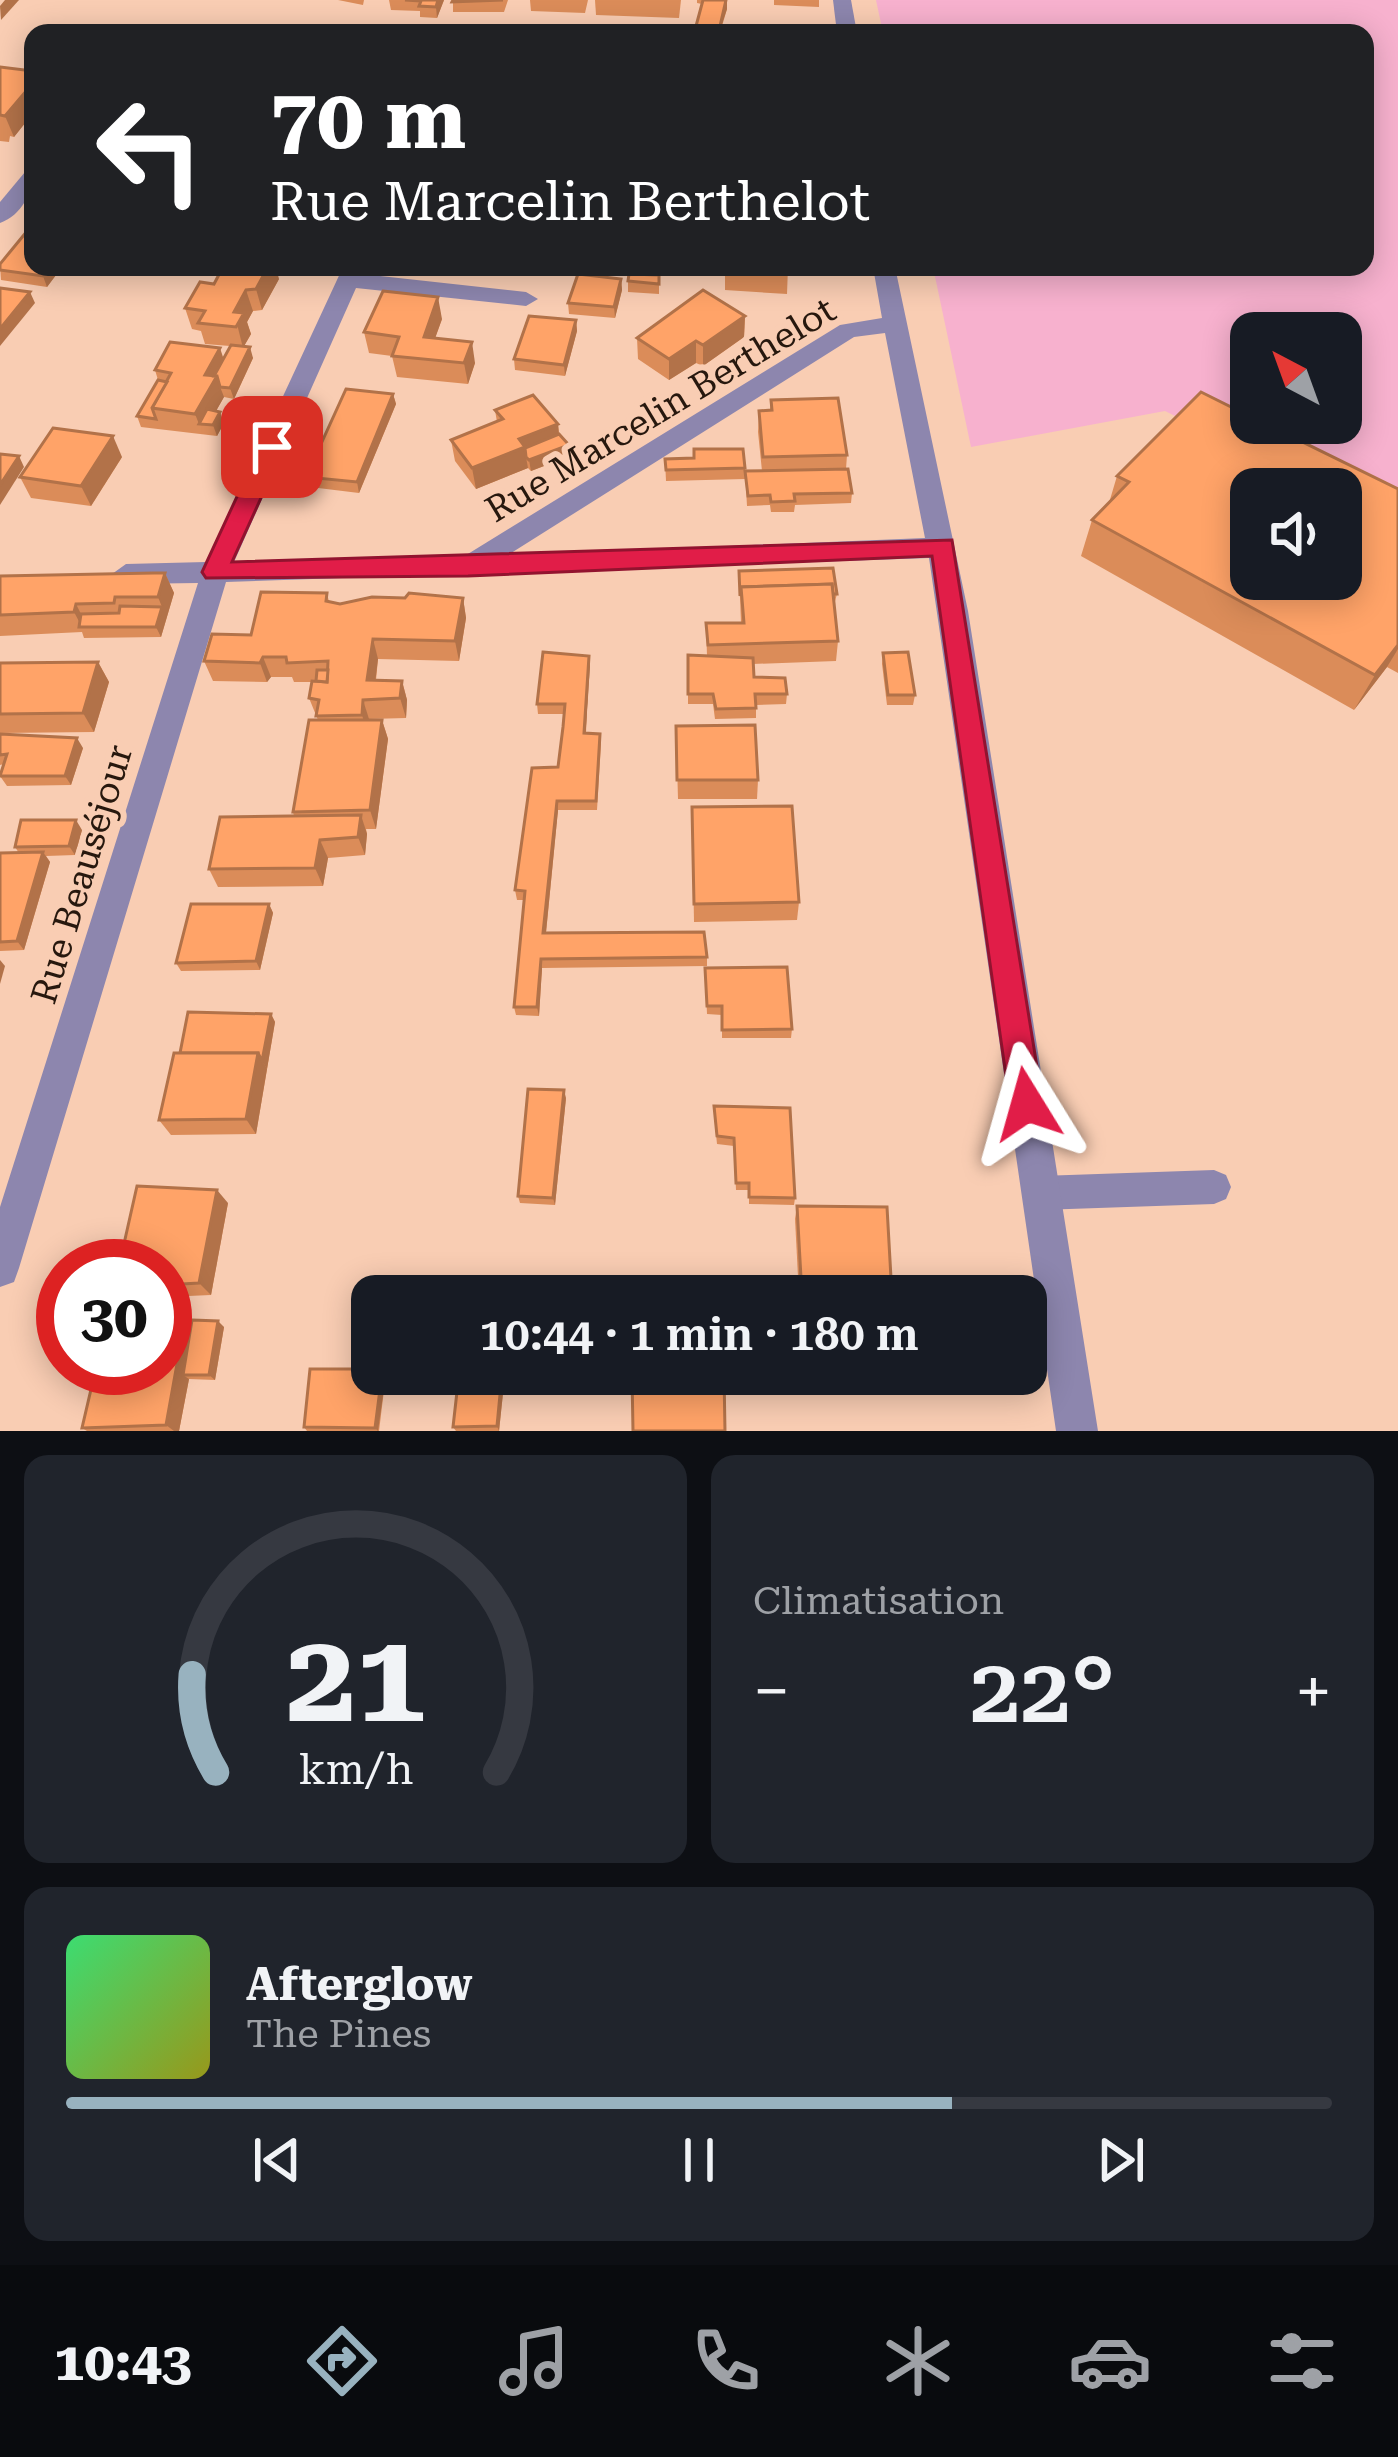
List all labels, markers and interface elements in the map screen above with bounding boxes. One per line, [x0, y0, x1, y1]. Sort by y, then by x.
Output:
text: 70 m [270, 70, 466, 168]
icon: left [72, 72, 228, 228]
text: Rue Marcelin Berthelot [270, 170, 870, 233]
street label: Rue Marcelin Berthelot [478, 289, 843, 531]
north arrow [1230, 312, 1362, 444]
map controls [1230, 312, 1362, 600]
pin [221, 396, 323, 498]
icon: arrive [239, 414, 305, 480]
button: sound [1230, 468, 1362, 600]
street label: Rue Beauséjour [23, 740, 141, 1009]
position arrow [964, 1041, 1090, 1167]
speed limit sign: 30 [36, 1239, 192, 1395]
text: 10:44 · 1 min · 180 m [479, 1308, 919, 1361]
text: Climatisation [753, 1578, 1004, 1624]
text: 21 [286, 1605, 425, 1751]
text: 22° [970, 1639, 1115, 1744]
text: − [753, 1653, 790, 1730]
text: + [1295, 1653, 1332, 1730]
text: km/h [298, 1744, 413, 1794]
text: Afterglow [246, 1958, 472, 2011]
text: The Pines [246, 2011, 431, 2057]
icon: previous [244, 2127, 310, 2193]
icon: pause [666, 2127, 732, 2193]
icon: next [1088, 2127, 1154, 2193]
icon: directions [300, 2319, 384, 2403]
icon: music [492, 2319, 576, 2403]
icon: phone [684, 2319, 768, 2403]
icon: climate [876, 2319, 960, 2403]
icon: car [1068, 2319, 1152, 2403]
icon: filters [1260, 2319, 1344, 2403]
text: 10:43 [54, 2330, 192, 2393]

